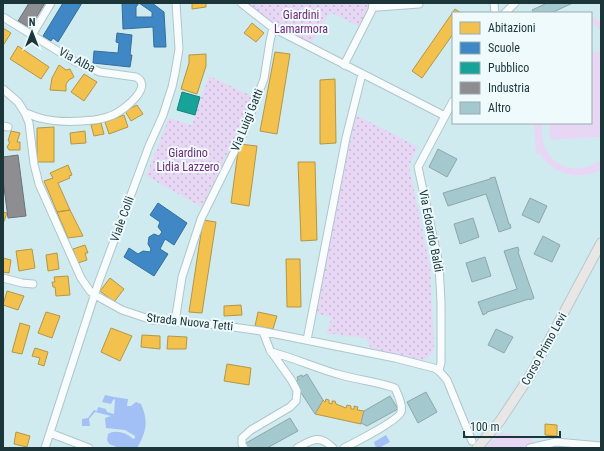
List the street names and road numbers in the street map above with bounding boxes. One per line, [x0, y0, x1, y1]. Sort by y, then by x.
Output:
street label: Via Alba [56, 45, 98, 76]
street label: Via Luigi Gatti [228, 87, 266, 153]
street label: Via Edoardo Baldi [416, 189, 446, 273]
street label: Viale Colli [107, 194, 137, 244]
street label: Strada Nuova Tetti [146, 310, 234, 334]
street label: Corso Primo Levi [518, 310, 570, 388]

